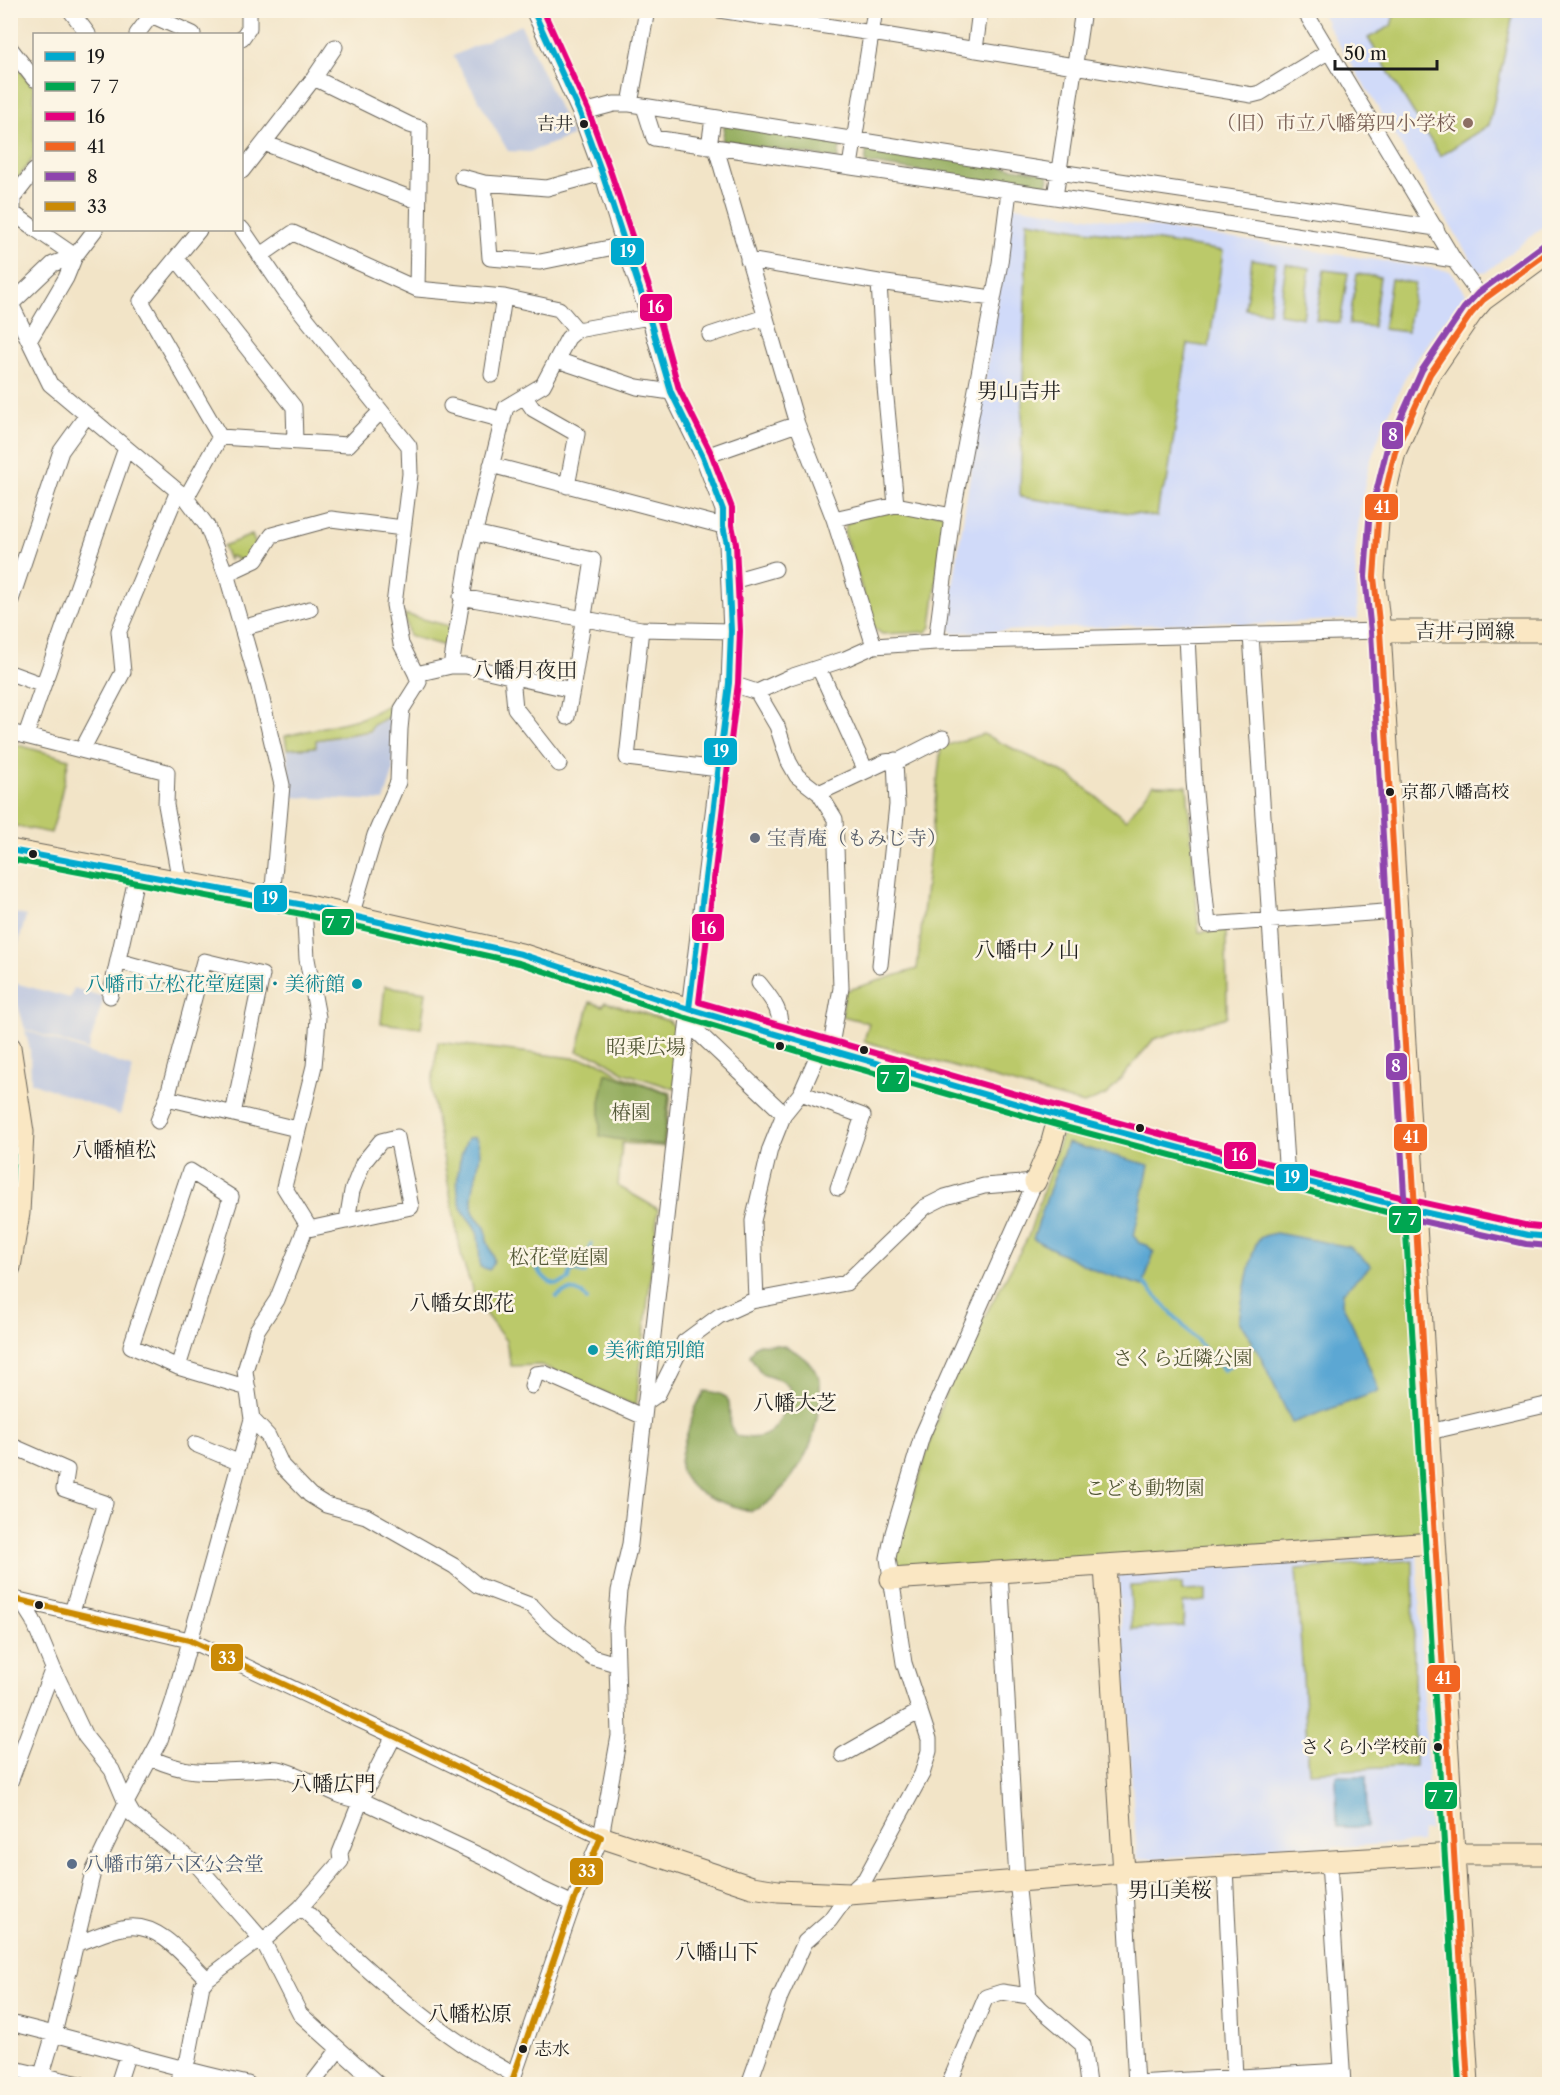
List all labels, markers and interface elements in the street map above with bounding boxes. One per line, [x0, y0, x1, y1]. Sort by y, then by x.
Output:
legend [33, 33, 243, 231]
scale bar [1335, 33, 1437, 71]
text: 50 m [1344, 43, 1387, 65]
text: 19 [87, 46, 105, 68]
text: ７７ [87, 76, 123, 98]
text: 16 [87, 106, 105, 128]
place label: （旧）市立八幡第四小学校 [1216, 111, 1456, 135]
place label: 吉井 [537, 113, 573, 135]
marker: （旧）市立八幡第四小学校 [1461, 116, 1475, 130]
marker: 吉井 [578, 118, 590, 130]
text: 41 [87, 136, 105, 158]
text: 8 [87, 166, 98, 188]
text: 33 [87, 196, 107, 218]
line badge: 19 [610, 237, 645, 266]
text: 19 [620, 241, 636, 261]
line badge: 16 [639, 293, 673, 322]
text: 16 [648, 297, 665, 317]
district label: 男山吉井 [977, 378, 1061, 403]
line badge: 8 [1381, 421, 1404, 450]
text: 8 [1388, 425, 1398, 445]
line badge: 41 [1364, 493, 1399, 521]
text: 41 [1374, 497, 1391, 517]
street label: 吉井弓岡線 [1415, 619, 1515, 643]
district label: 八幡月夜田 [473, 657, 578, 682]
line badge: 19 [703, 737, 738, 766]
text: 19 [713, 741, 729, 761]
place label: 京都八幡高校 [1401, 781, 1509, 803]
marker: 京都八幡高校 [1384, 786, 1396, 798]
place label: 宝青庵（もみじ寺） [767, 826, 947, 850]
marker: 宝青庵（もみじ寺） [748, 831, 762, 845]
unlabelled marker [27, 848, 39, 860]
line badge: 19 [253, 884, 288, 913]
text: 19 [262, 888, 278, 908]
line badge: ７７ [321, 908, 355, 936]
text: ７７ [322, 912, 354, 932]
line badge: 16 [691, 913, 725, 942]
text: 16 [700, 918, 717, 938]
district label: 八幡中ノ山 [975, 937, 1080, 962]
place label: 八幡市立松花堂庭園・美術館 [85, 972, 345, 996]
marker: 八幡市立松花堂庭園・美術館 [350, 977, 364, 991]
park label: 昭乗広場 [606, 1035, 686, 1059]
unlabelled marker [774, 1040, 786, 1052]
unlabelled marker [858, 1044, 870, 1056]
line badge: 8 [1385, 1052, 1408, 1081]
text: 8 [1391, 1056, 1401, 1076]
line badge: ７７ [876, 1064, 910, 1093]
text: ７７ [877, 1068, 909, 1088]
park label: 椿園 [611, 1100, 651, 1124]
unlabelled marker [1134, 1122, 1146, 1134]
line badge: 41 [1393, 1123, 1428, 1152]
text: 41 [1403, 1127, 1420, 1147]
district label: 八幡植松 [72, 1137, 156, 1162]
line badge: 16 [1223, 1141, 1257, 1170]
text: 16 [1232, 1145, 1249, 1165]
line badge: 19 [1275, 1163, 1309, 1192]
text: 19 [1284, 1167, 1300, 1187]
line badge: ７７ [1388, 1205, 1422, 1234]
text: ７７ [1389, 1209, 1421, 1229]
park label: 松花堂庭園 [509, 1245, 609, 1269]
district label: 八幡女郎花 [410, 1290, 515, 1315]
place label: 美術館別館 [605, 1338, 705, 1362]
marker: 美術館別館 [586, 1343, 600, 1357]
park label: さくら近隣公園 [1113, 1346, 1253, 1370]
district label: 八幡大芝 [753, 1390, 837, 1415]
park label: こども動物園 [1085, 1476, 1205, 1500]
unlabelled marker [33, 1599, 45, 1611]
line badge: 33 [210, 1643, 244, 1672]
text: 33 [218, 1648, 236, 1668]
line badge: 41 [1426, 1664, 1461, 1693]
text: 41 [1435, 1668, 1452, 1688]
place label: さくら小学校前 [1301, 1736, 1427, 1758]
marker: さくら小学校前 [1432, 1741, 1444, 1753]
district label: 八幡広門 [291, 1771, 375, 1796]
line badge: ７７ [1424, 1781, 1458, 1810]
text: ７７ [1425, 1786, 1457, 1806]
place label: 八幡市第六区公会堂 [84, 1852, 264, 1876]
marker: 八幡市第六区公会堂 [65, 1857, 79, 1871]
line badge: 33 [569, 1857, 604, 1886]
text: 33 [578, 1861, 596, 1881]
district label: 男山美桜 [1128, 1877, 1212, 1902]
district label: 八幡山下 [675, 1939, 759, 1964]
district label: 八幡松原 [428, 2001, 512, 2026]
place label: 志水 [534, 2038, 570, 2060]
marker: 志水 [517, 2043, 529, 2055]

